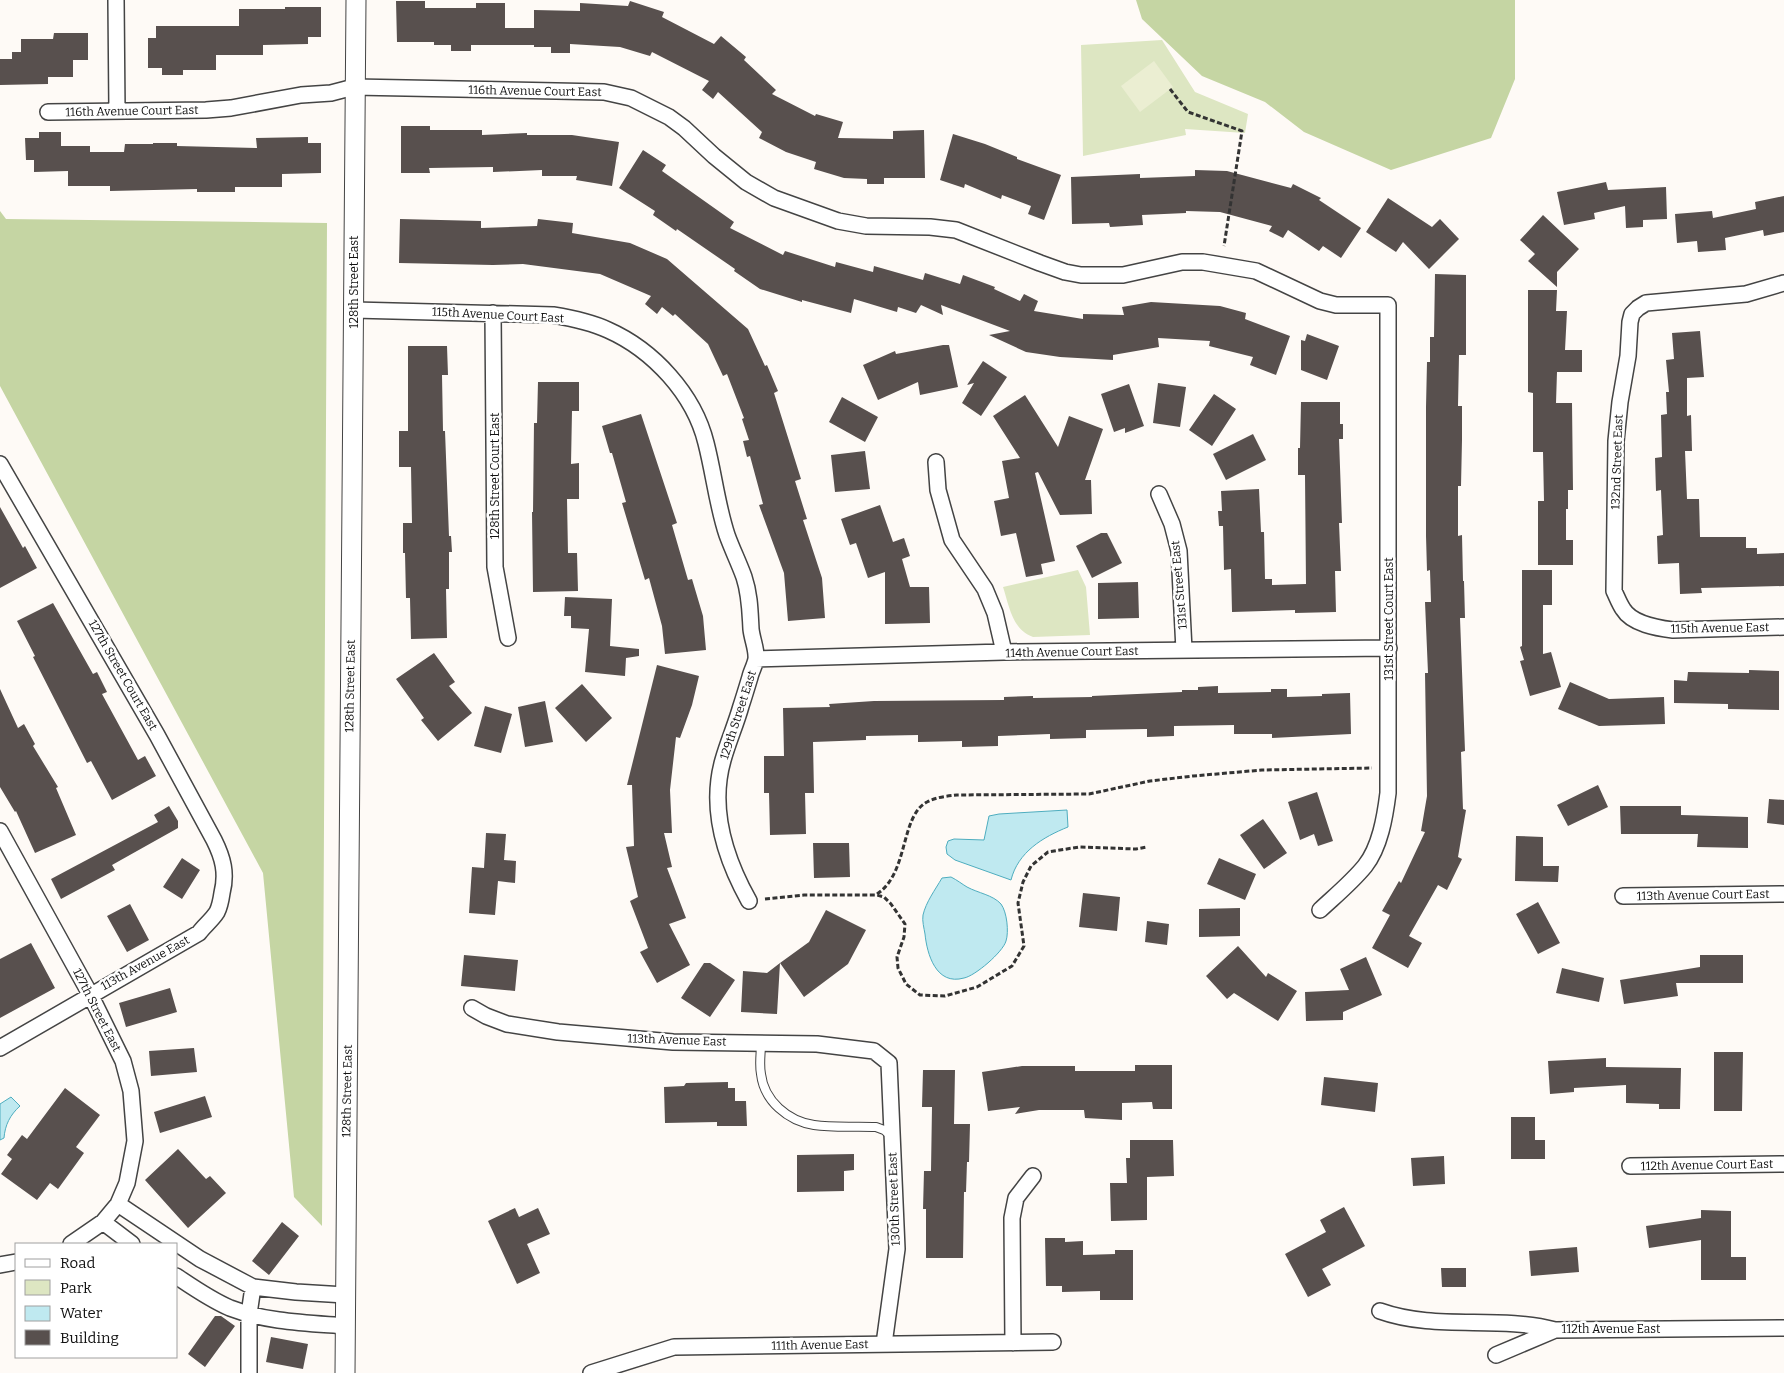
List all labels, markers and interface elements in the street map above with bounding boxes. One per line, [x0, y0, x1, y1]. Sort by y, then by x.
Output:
street label: 116th Avenue Court East [468, 83, 602, 99]
street label: 116th Avenue Court East [65, 103, 199, 119]
street label: 128th Street East [347, 235, 361, 328]
street label: 115th Avenue Court East [431, 305, 565, 325]
street label: 128th Street Court East [488, 412, 502, 539]
street label: 132nd Street East [1608, 413, 1626, 510]
street label: 131st Street East [1168, 539, 1190, 630]
street label: 131st Street Court East [1382, 557, 1396, 681]
street label: 127th Street Court East [86, 617, 161, 733]
street label: 115th Avenue East [1671, 620, 1770, 636]
street label: 128th Street East [342, 639, 358, 732]
street label: 114th Avenue Court East [1005, 644, 1139, 660]
street label: 129th Street East [717, 668, 759, 761]
street label: 113th Avenue Court East [1636, 887, 1770, 903]
street label: 113th Avenue East [98, 933, 192, 993]
street label: 127th Street East [70, 966, 124, 1055]
street label: 113th Avenue East [627, 1031, 727, 1049]
street label: 128th Street East [339, 1044, 355, 1137]
street label: 130th Street East [885, 1151, 903, 1246]
street label: 112th Avenue Court East [1641, 1157, 1774, 1173]
legend [15, 1243, 178, 1358]
text: Road [60, 1254, 95, 1272]
text: Park [60, 1279, 92, 1297]
text: Water [60, 1304, 103, 1322]
street label: 112th Avenue East [1562, 1322, 1661, 1336]
text: Building [60, 1329, 119, 1347]
street label: 111th Avenue East [771, 1337, 869, 1353]

